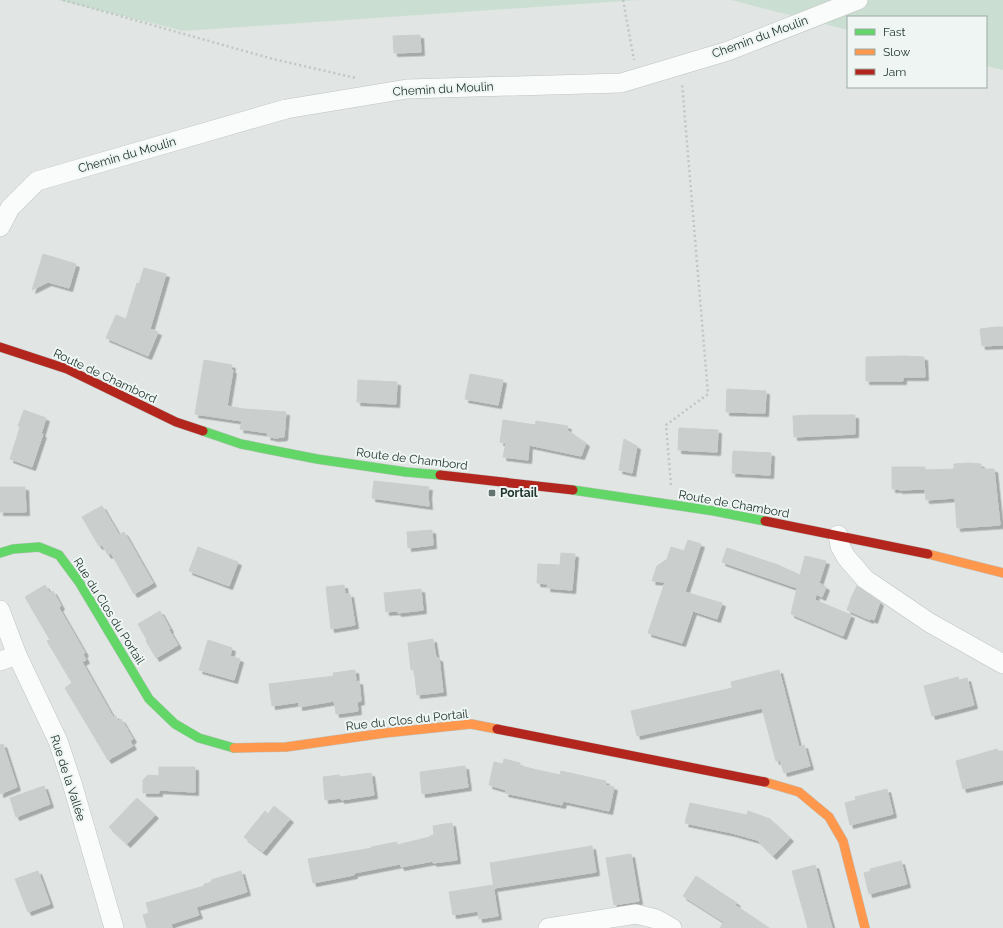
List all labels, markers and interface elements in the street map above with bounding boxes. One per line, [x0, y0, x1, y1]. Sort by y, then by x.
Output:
street label: Chemin du Moulin [710, 13, 810, 61]
legend [847, 16, 987, 88]
text: Fast [883, 25, 906, 39]
text: Slow [883, 45, 910, 59]
text: Jam [883, 65, 906, 79]
street label: Chemin du Moulin [392, 79, 494, 99]
street label: Chemin du Moulin [76, 134, 178, 176]
street label: Route de Chambord [51, 346, 159, 406]
street label: Route de Chambord [355, 445, 469, 473]
place label: Portail [500, 486, 538, 500]
street label: Route de Chambord [677, 487, 791, 521]
marker: Portail [487, 488, 497, 498]
street label: Rue du Clos du Portail [70, 555, 148, 667]
street label: Rue du Clos du Portail [345, 707, 470, 733]
street label: Rue de la Vallée [47, 733, 89, 823]

